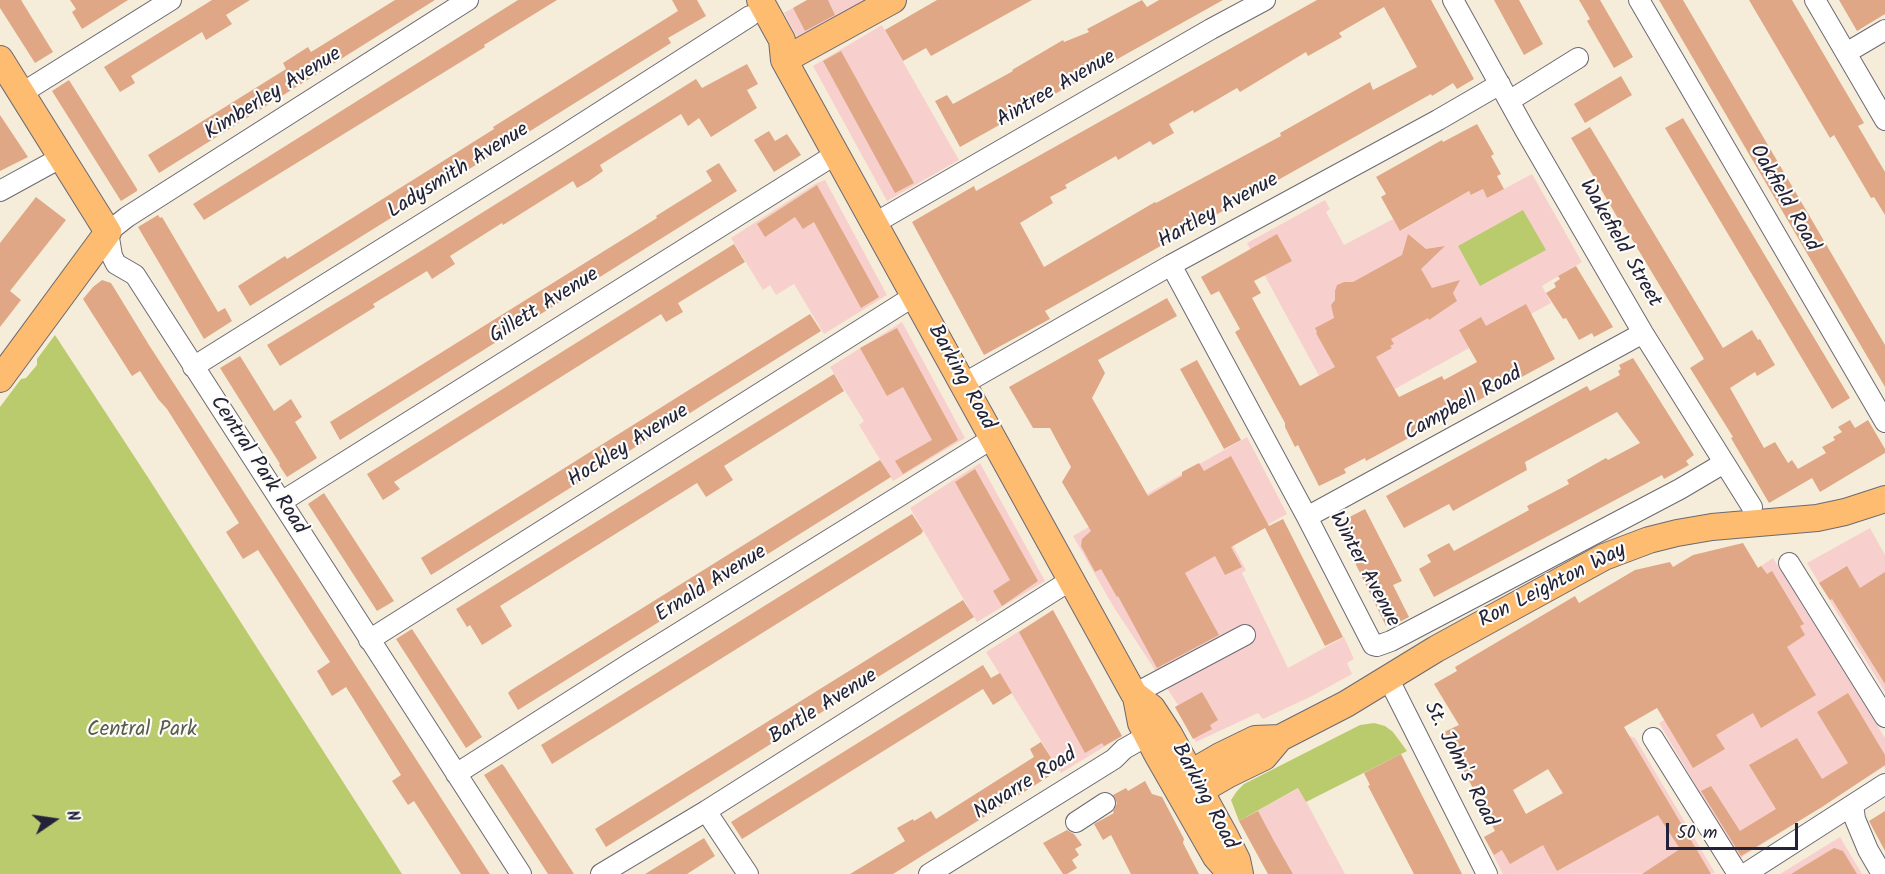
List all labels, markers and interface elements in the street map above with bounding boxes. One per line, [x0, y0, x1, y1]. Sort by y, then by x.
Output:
street label: Kimberley Avenue [201, 43, 347, 147]
street label: Aintree Avenue [993, 46, 1121, 134]
street label: Ladysmith Avenue [384, 118, 534, 226]
street label: Oakfield Road [1742, 141, 1824, 257]
street label: Hartley Avenue [1154, 169, 1284, 255]
street label: Wakefield Street [1572, 176, 1666, 312]
street label: Gillett Avenue [486, 263, 604, 351]
street label: Barking Road [921, 321, 999, 435]
street label: Campbell Road [1401, 362, 1527, 448]
street label: Central Park Road [203, 392, 311, 540]
street label: Hockley Avenue [564, 400, 694, 494]
street label: Winter Avenue [1322, 508, 1404, 632]
street label: Ron Leighton Way [1475, 539, 1631, 635]
street label: Ernald Avenue [652, 541, 772, 629]
street label: Bartle Avenue [765, 665, 883, 751]
street label: St. John's Road [1417, 698, 1501, 832]
park label: Central Park [87, 718, 197, 744]
street label: Barking Road [1164, 740, 1242, 854]
street label: Navarre Road [970, 743, 1082, 827]
north arrow [24, 790, 84, 850]
text: N [59, 808, 85, 824]
scale bar [1669, 811, 1801, 849]
text: 50 m [1677, 819, 1717, 848]

